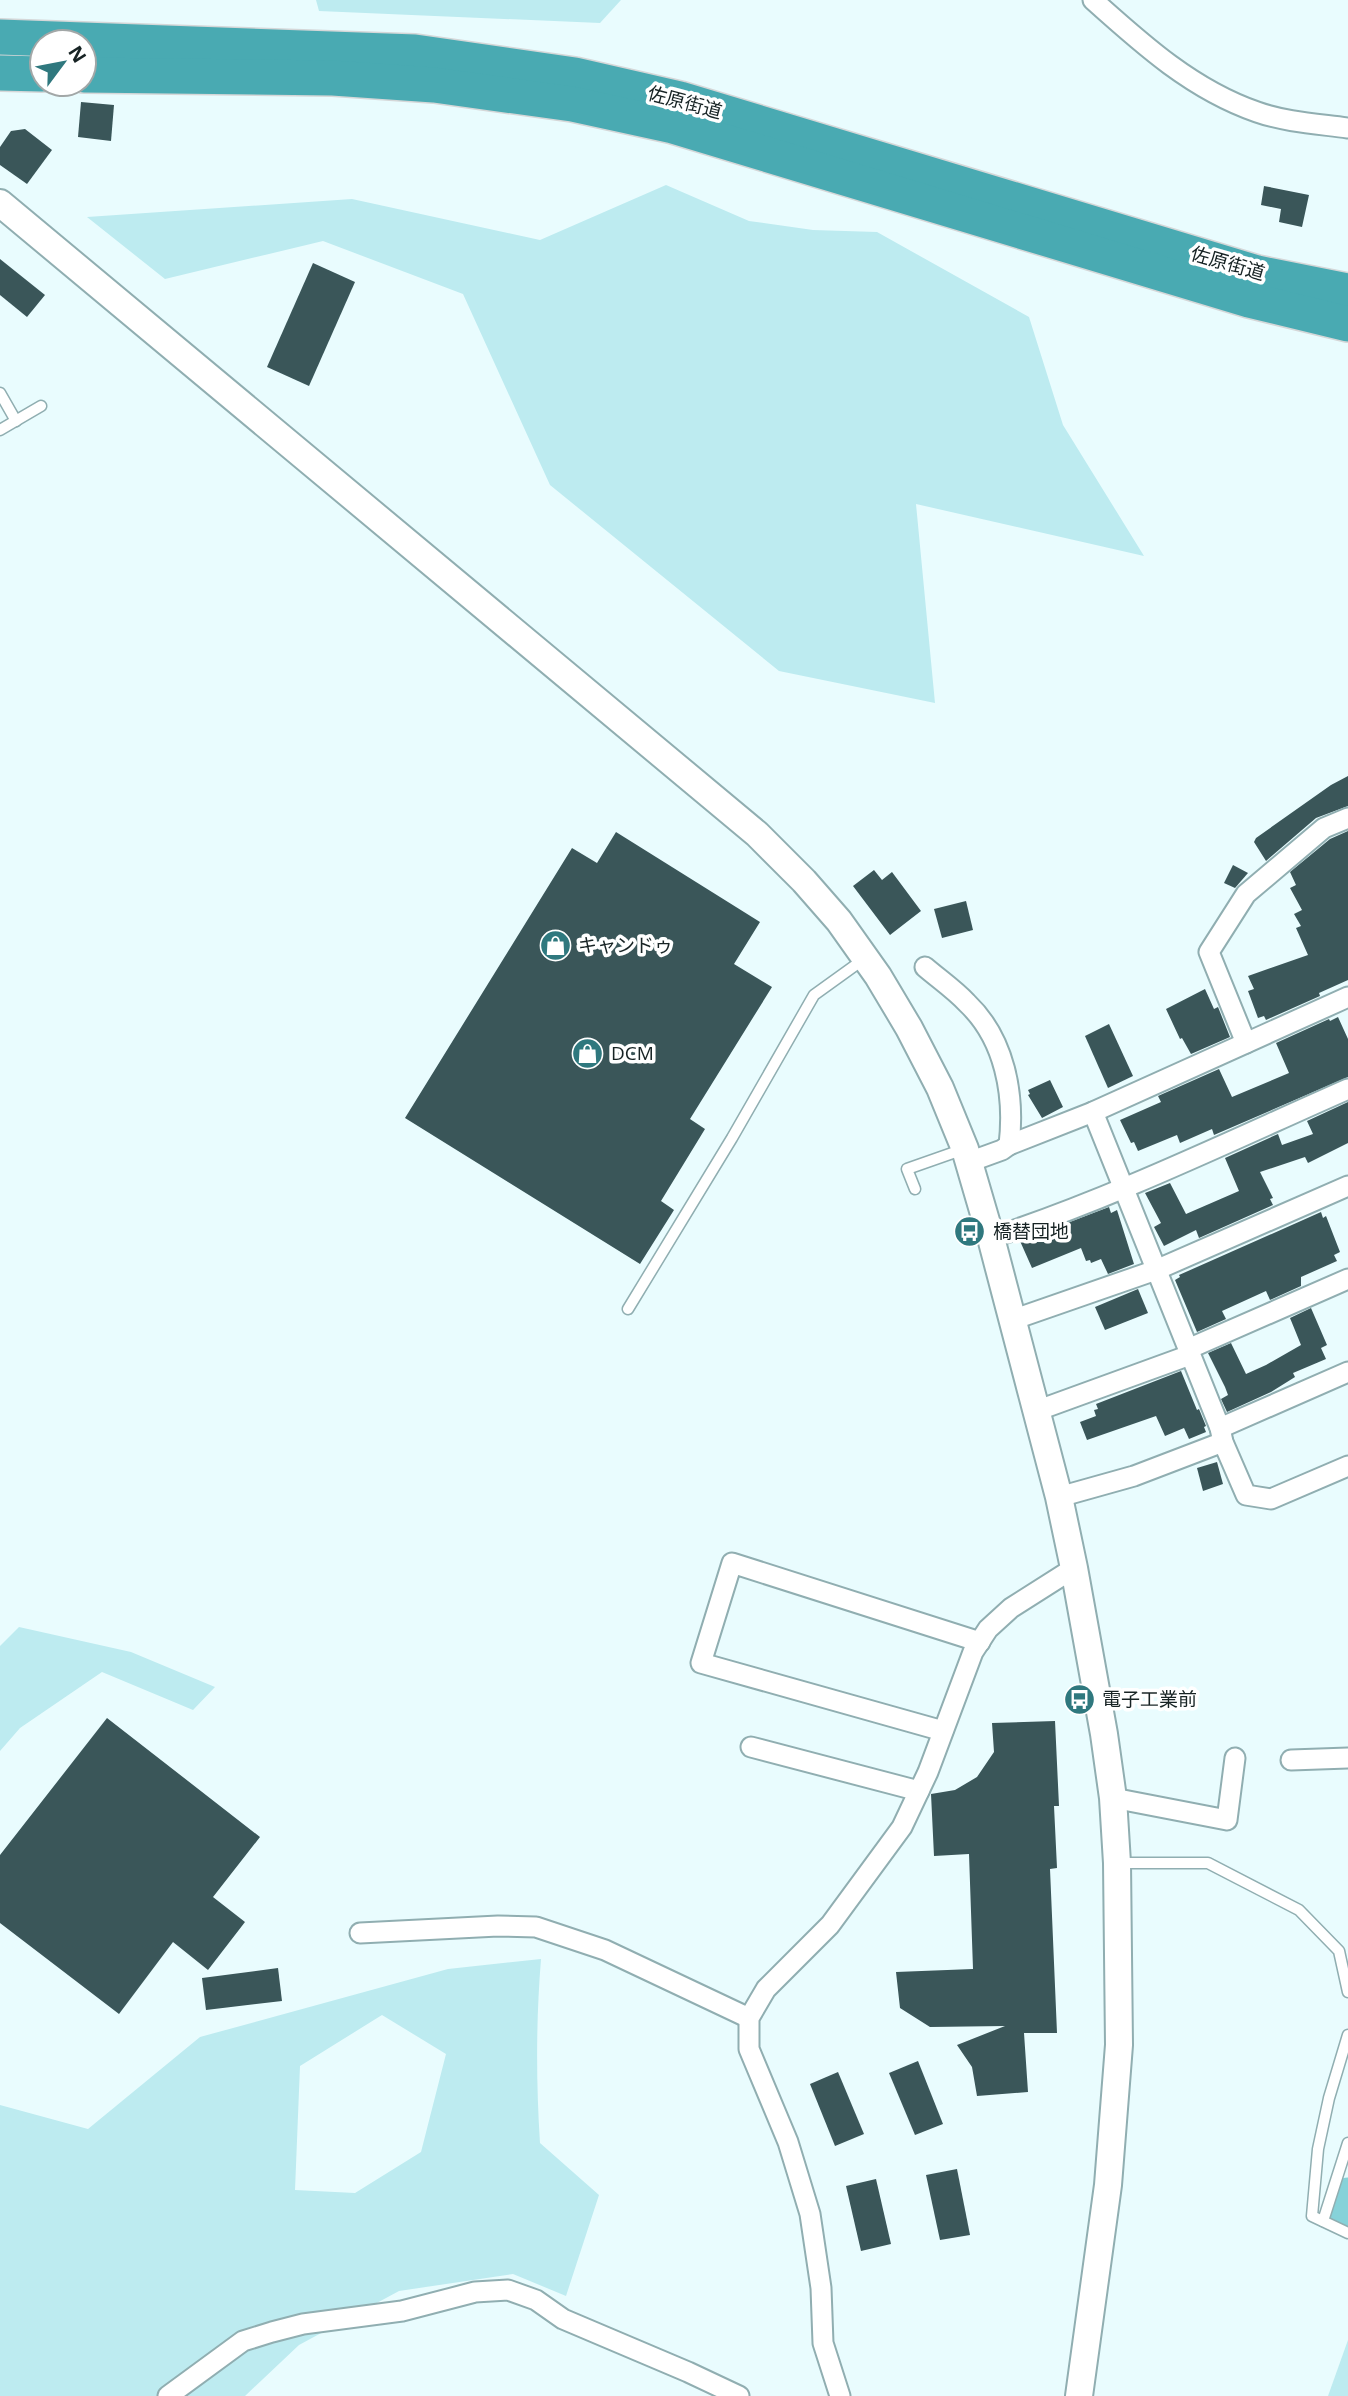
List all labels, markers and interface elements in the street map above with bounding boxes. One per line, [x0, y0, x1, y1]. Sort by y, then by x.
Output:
north arrow [28, 28, 98, 98]
text: N [62, 41, 93, 67]
street label: 佐原街道 [645, 80, 725, 124]
street label: 佐原街道 [1188, 240, 1268, 286]
shop icon: キャンドゥ [538, 928, 572, 962]
place label: キャンドゥ [578, 932, 673, 958]
shop icon: DCM [571, 1036, 605, 1070]
place label: DCM [611, 1040, 654, 1066]
bus stop icon: 橋替団地 [953, 1214, 987, 1248]
place label: 橋替団地 [993, 1218, 1069, 1244]
bus stop icon: 電子工業前 [1062, 1682, 1096, 1716]
place label: 電子工業前 [1102, 1686, 1197, 1712]

